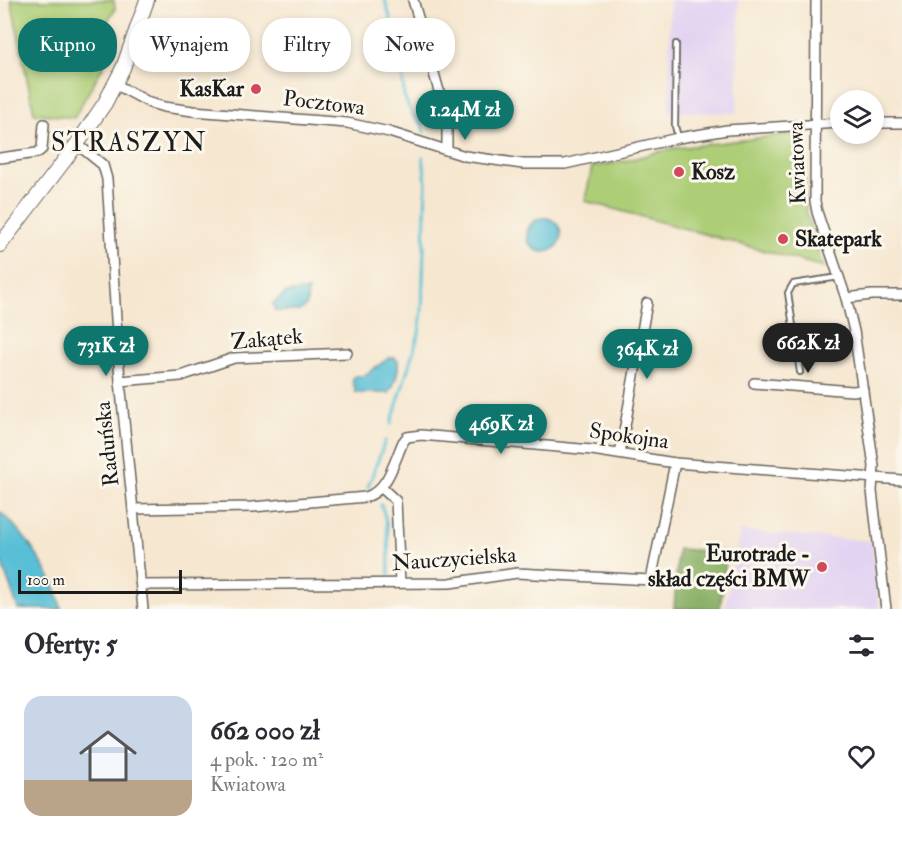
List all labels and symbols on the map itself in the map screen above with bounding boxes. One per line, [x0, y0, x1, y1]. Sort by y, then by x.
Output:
place label: KasKar [180, 75, 245, 103]
marker: KasKar [249, 82, 263, 96]
street label: Pocztowa [281, 84, 368, 122]
pin: 1.24M zł [403, 90, 527, 141]
street label: Kwiatowa [782, 120, 812, 205]
district label: STRASZYN [51, 127, 207, 159]
place label: Kosz [691, 158, 735, 186]
marker: Kosz [672, 165, 686, 179]
place label: Skatepark [795, 225, 882, 254]
marker: Skatepark [776, 232, 790, 246]
street label: Zakątek [230, 322, 304, 356]
pin: 662K zł [753, 323, 863, 374]
pin: 731K zł [51, 326, 161, 377]
pin: 364K zł [592, 329, 702, 380]
street label: Raduńska [89, 399, 125, 488]
pin: 469K zł [446, 404, 556, 455]
street label: Spokojna [587, 417, 672, 457]
place label: Eurotrade - skład części BMW [648, 540, 812, 593]
street label: Nauczycielska [391, 541, 518, 577]
marker: Eurotrade - skład części BMW [815, 560, 829, 574]
scale bar [18, 567, 182, 594]

